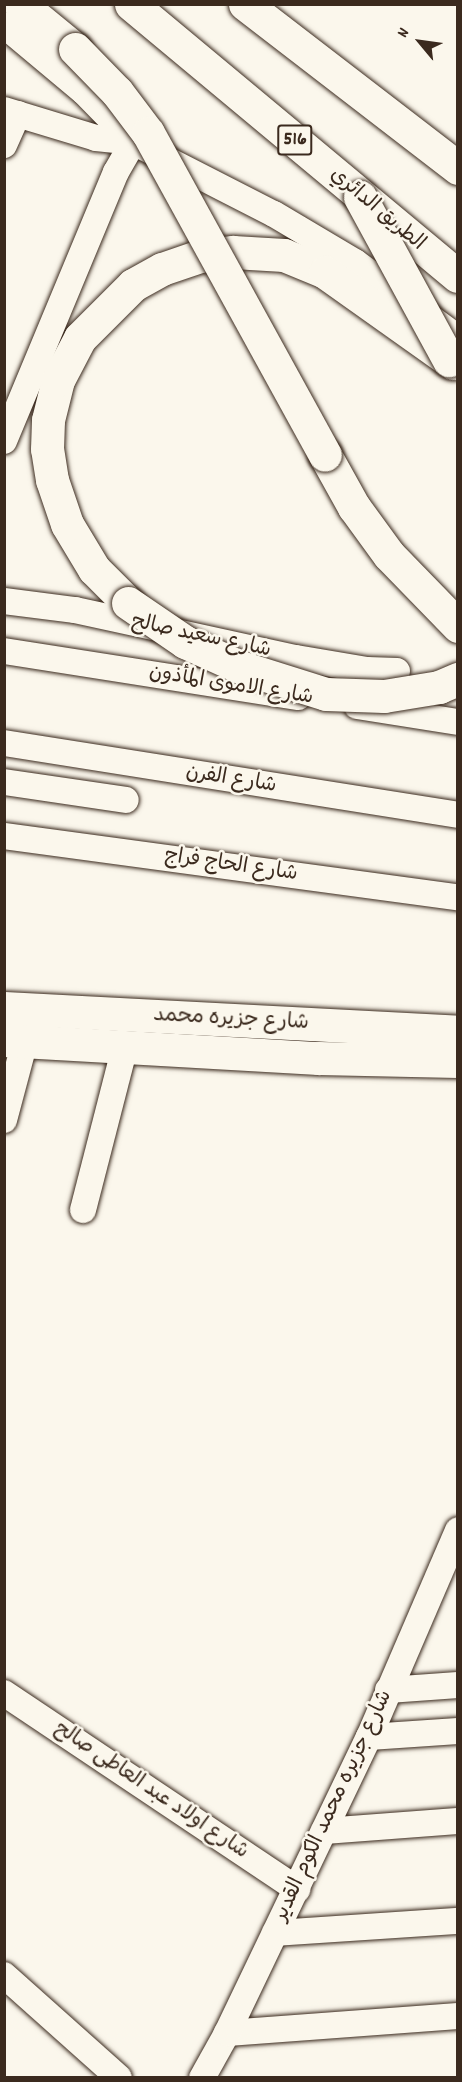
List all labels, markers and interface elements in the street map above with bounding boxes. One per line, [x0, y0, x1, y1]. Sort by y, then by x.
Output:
north arrow [390, 12, 450, 72]
text: N [392, 24, 416, 42]
road number: 516 [277, 123, 313, 157]
street label: الطريق الدائري [324, 163, 430, 257]
street label: شارع سعيد صالح [129, 610, 273, 664]
street label: شارع الاموى المأذون [147, 661, 315, 711]
street label: شارع الفرن [184, 760, 278, 800]
street label: شارع الحاج فراج [163, 844, 299, 888]
street label: شارع جزيره محمد [153, 1003, 309, 1037]
street label: شارع جزيره محمد الكوم القدير [269, 1687, 399, 1925]
street label: شارع اولاد عبد العاطى صالح [49, 1717, 253, 1865]

